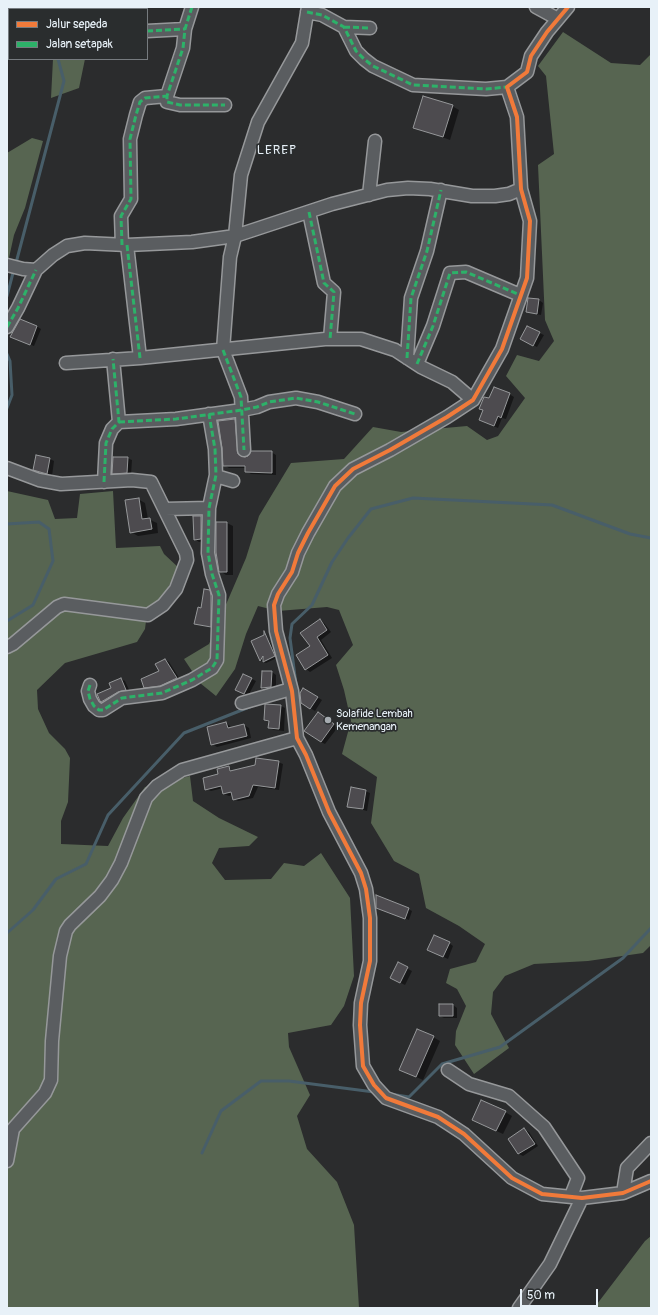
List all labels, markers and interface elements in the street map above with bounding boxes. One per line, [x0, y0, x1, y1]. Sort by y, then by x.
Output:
legend [8, 8, 148, 60]
text: Jalur sepeda [46, 17, 107, 32]
text: Jalan setapak [46, 37, 113, 52]
district label: LEREP [257, 143, 297, 159]
place label: Solafide Lembah Kemenangan [336, 707, 413, 733]
marker: Solafide Lembah Kemenangan [323, 715, 333, 725]
scale bar [522, 1281, 600, 1307]
text: 50 m [527, 1288, 555, 1303]

